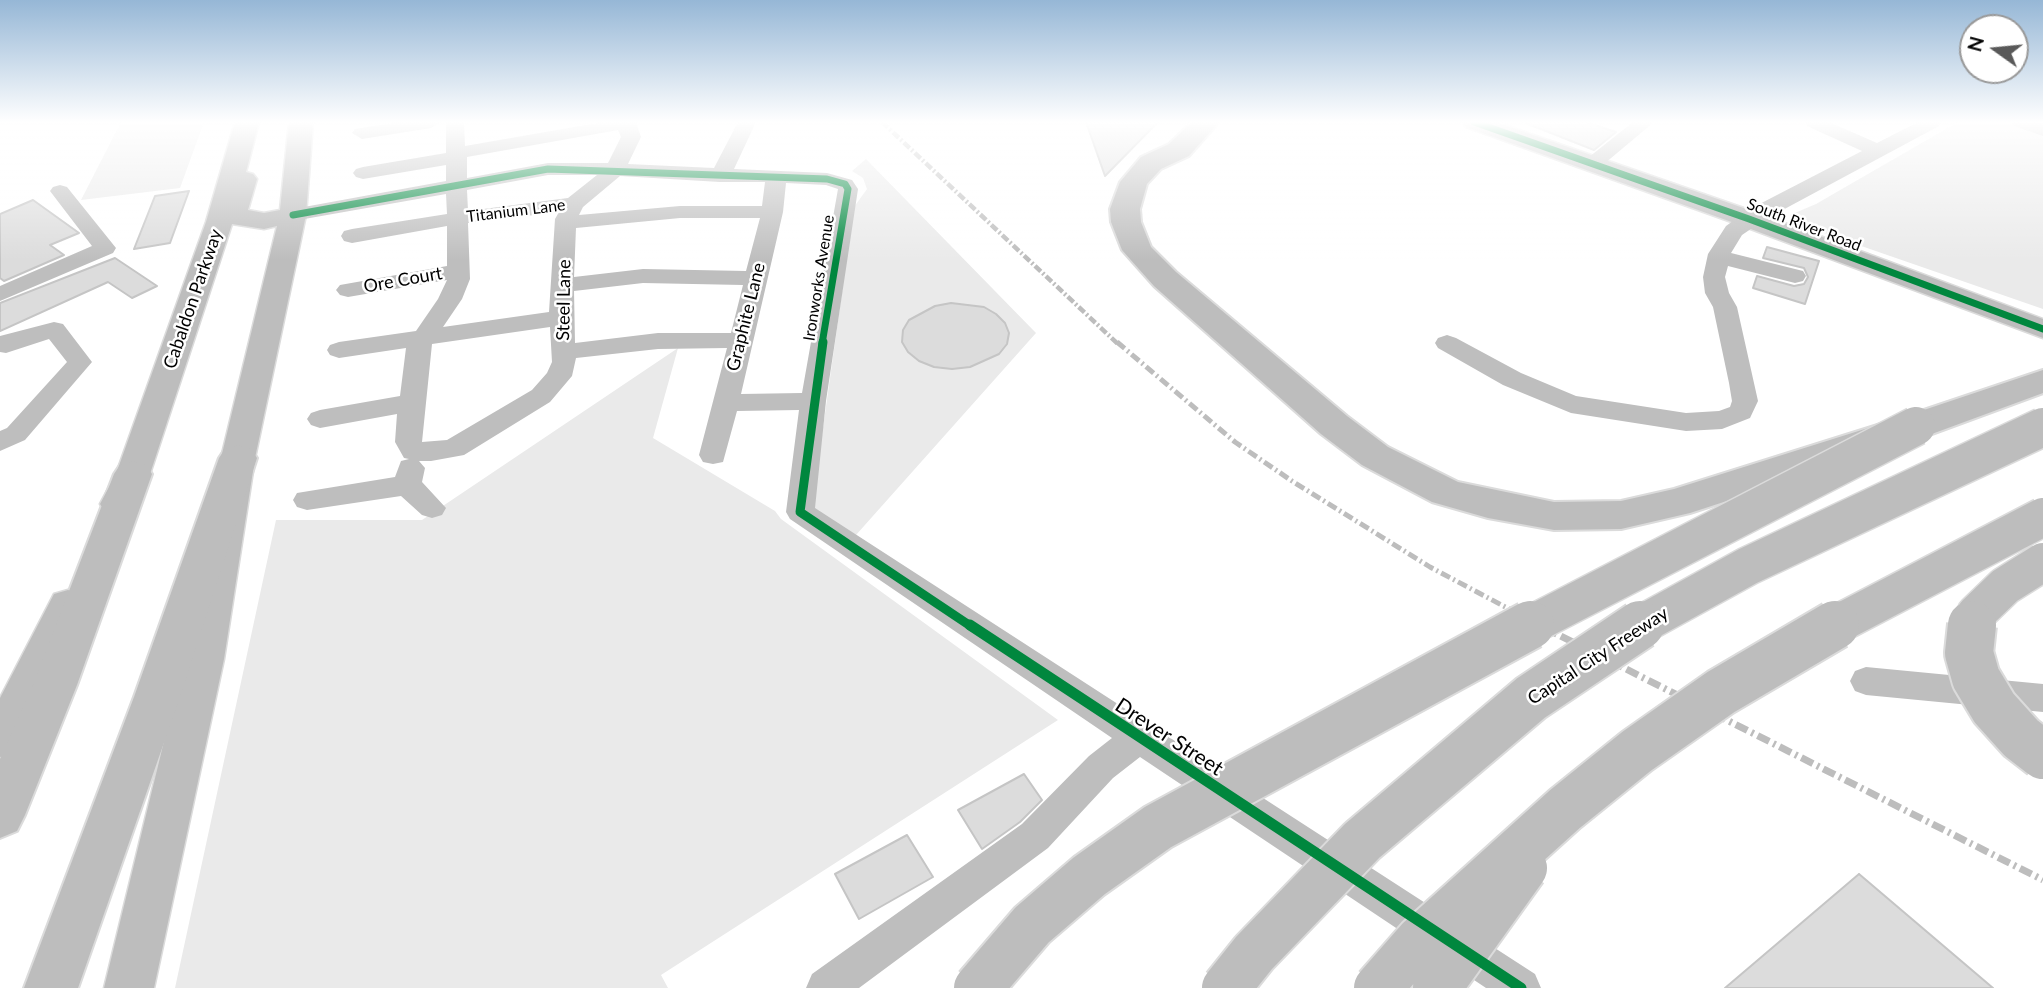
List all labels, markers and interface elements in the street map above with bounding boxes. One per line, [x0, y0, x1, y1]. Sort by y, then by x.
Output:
north arrow [1959, 14, 2029, 84]
text: N [1962, 34, 1988, 54]
street label: South River Road [1744, 194, 1864, 256]
street label: Titanium Lane [465, 195, 567, 227]
street label: Ironworks Avenue [800, 214, 838, 342]
street label: Cabaldon Parkway [159, 226, 227, 372]
street label: Steel Lane [552, 259, 576, 341]
street label: Graphite Lane [722, 261, 770, 373]
street label: Ore Court [362, 262, 444, 298]
street label: Capital City Freeway [1524, 603, 1672, 709]
street label: Drever Street [1110, 693, 1228, 781]

